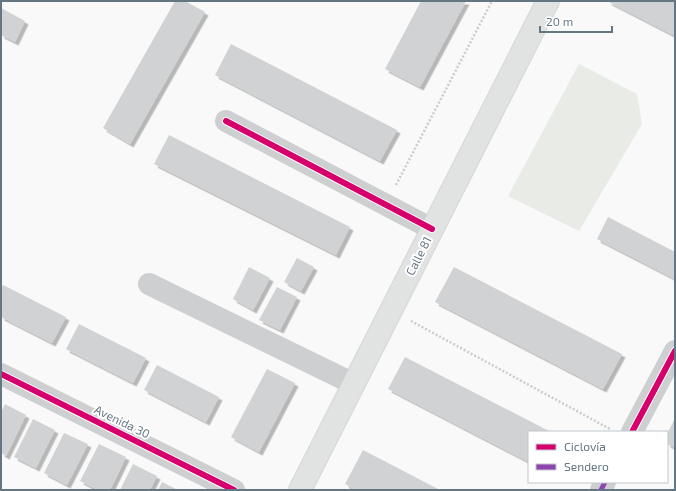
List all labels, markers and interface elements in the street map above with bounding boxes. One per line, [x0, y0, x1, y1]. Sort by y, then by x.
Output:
scale bar [540, 8, 612, 34]
text: 20 m [546, 14, 573, 28]
street label: Calle 81 [402, 234, 434, 277]
street label: Avenida 30 [92, 402, 152, 441]
legend [528, 431, 668, 483]
text: Ciclovía [564, 439, 606, 453]
text: Sendero [564, 459, 609, 473]

